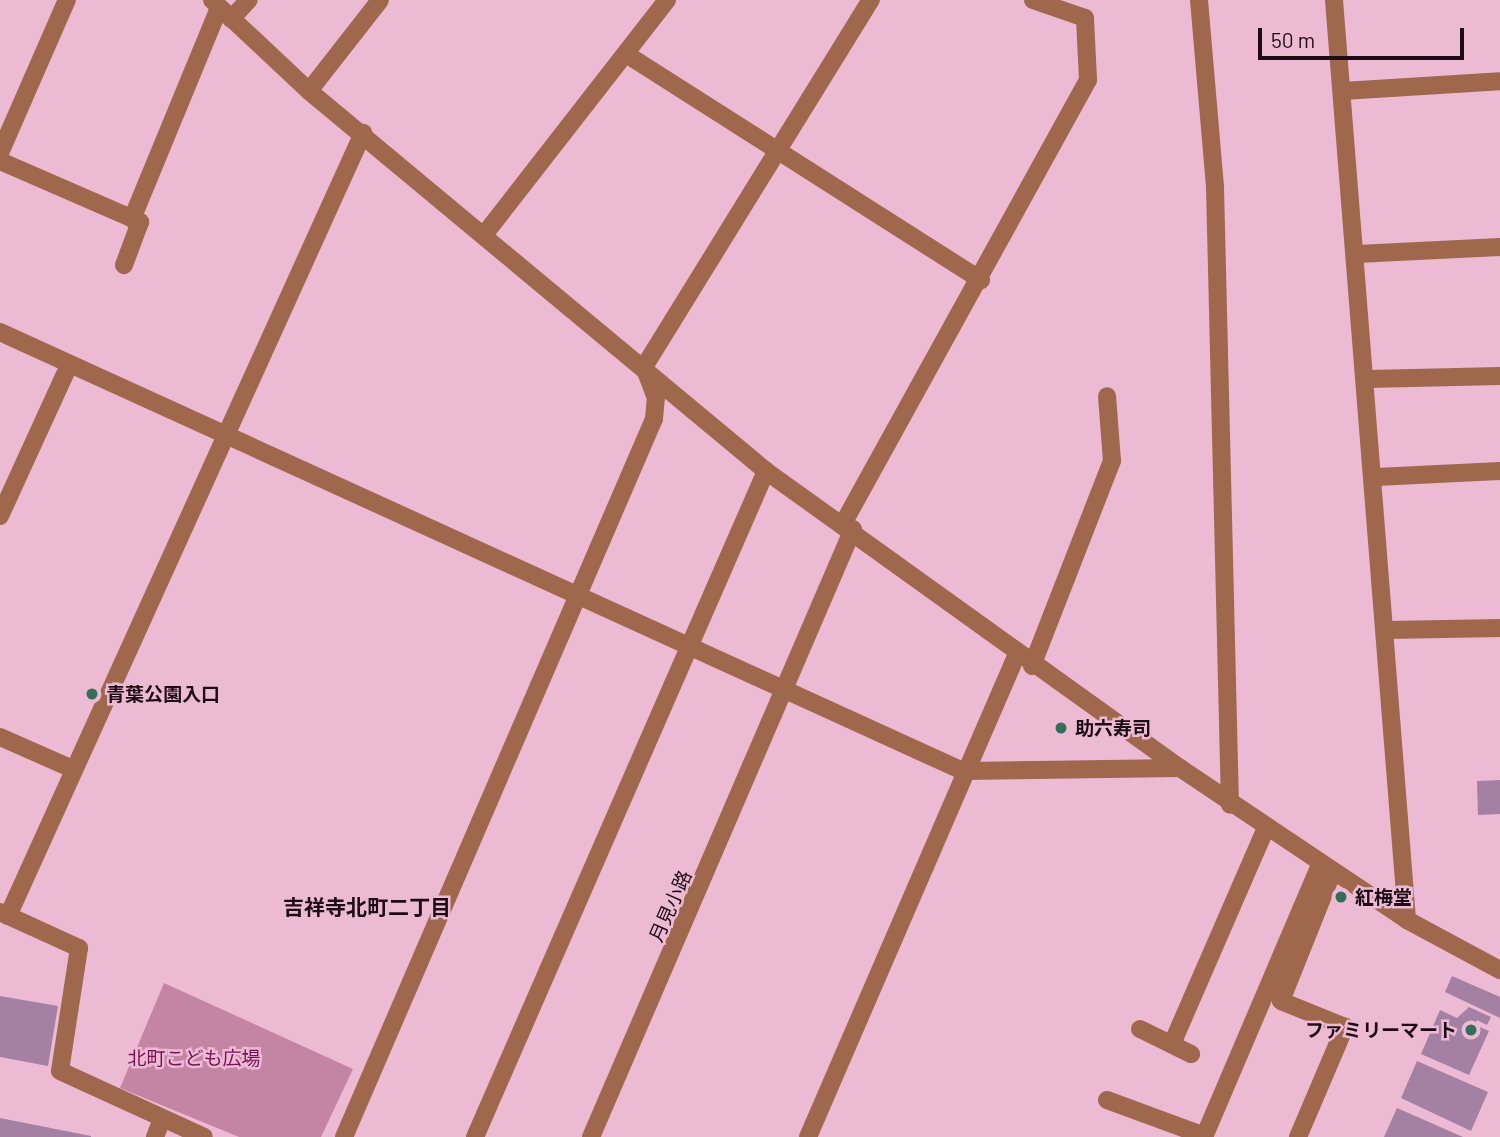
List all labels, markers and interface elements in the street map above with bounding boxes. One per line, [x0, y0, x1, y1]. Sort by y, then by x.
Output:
scale bar [1262, 14, 1468, 58]
text: 50 m [1271, 27, 1315, 52]
place label: 青葉公園入口 [106, 683, 220, 705]
marker: 青葉公園入口 [84, 686, 100, 702]
place label: 助六寿司 [1075, 717, 1151, 739]
marker: 助六寿司 [1053, 720, 1069, 736]
street label: 月見小路 [644, 867, 696, 945]
place label: 紅梅堂 [1355, 886, 1412, 908]
marker: 紅梅堂 [1333, 889, 1349, 905]
district label: 吉祥寺北町二丁目 [283, 894, 451, 920]
place label: ファミリーマート [1305, 1019, 1457, 1041]
marker: ファミリーマート [1463, 1022, 1479, 1038]
park label: 北町こども広場 [128, 1047, 260, 1069]

